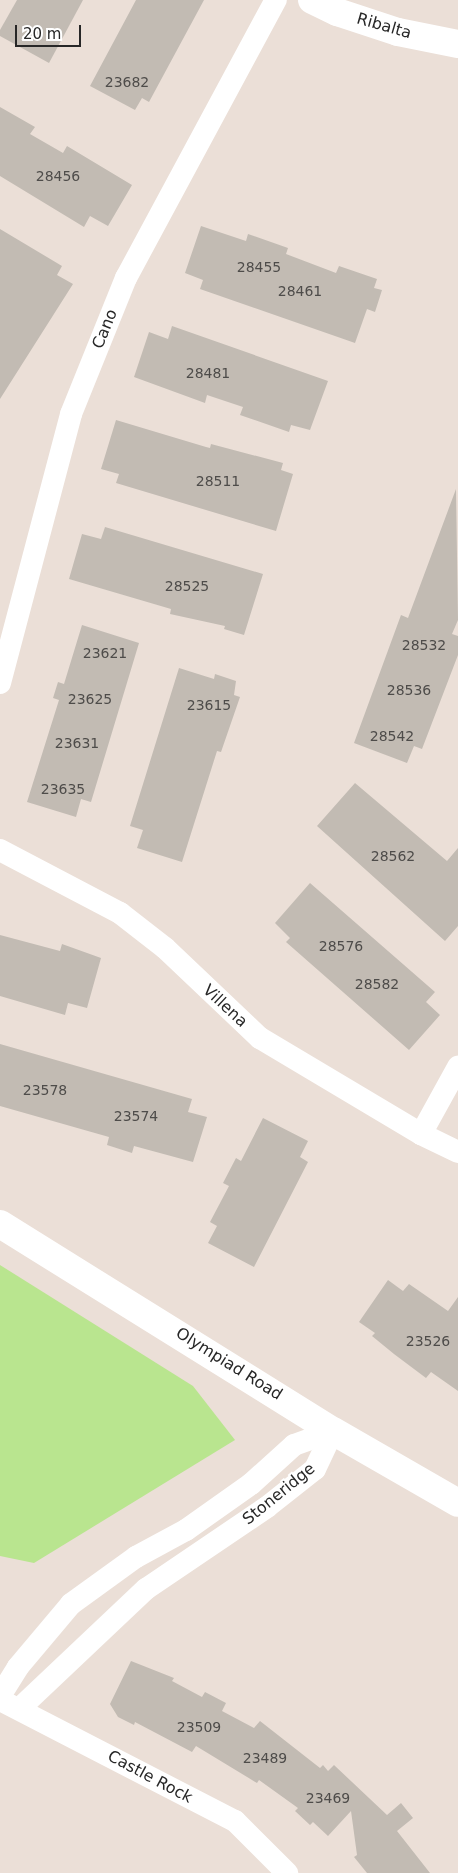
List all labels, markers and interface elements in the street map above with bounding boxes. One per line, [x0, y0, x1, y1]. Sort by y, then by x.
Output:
street label: Ribalta [354, 9, 414, 43]
scale bar [18, 15, 84, 47]
text: 20 m [23, 25, 61, 43]
house number: 23682 [105, 74, 149, 90]
house number: 28456 [36, 168, 80, 184]
house number: 28455 [237, 259, 281, 275]
house number: 28461 [278, 283, 322, 299]
street label: Cano [88, 306, 122, 352]
house number: 28481 [186, 365, 230, 381]
house number: 28511 [196, 473, 240, 489]
house number: 28525 [165, 578, 209, 594]
house number: 28532 [402, 637, 446, 653]
house number: 23621 [83, 645, 127, 661]
house number: 28536 [387, 682, 431, 698]
house number: 23625 [68, 691, 112, 707]
house number: 23615 [187, 697, 231, 713]
house number: 28542 [370, 728, 414, 744]
house number: 23631 [55, 735, 99, 751]
house number: 23635 [41, 781, 85, 797]
house number: 28562 [371, 848, 415, 864]
house number: 28576 [319, 938, 363, 954]
house number: 28582 [355, 976, 399, 992]
street label: Villena [199, 981, 251, 1031]
house number: 23578 [23, 1082, 67, 1098]
house number: 23574 [114, 1108, 158, 1124]
street label: Olympiad Road [172, 1324, 286, 1404]
house number: 23526 [406, 1333, 450, 1349]
street label: Stoneridge [239, 1459, 319, 1529]
house number: 23509 [177, 1719, 221, 1735]
street label: Castle Rock [104, 1747, 196, 1807]
house number: 23489 [243, 1750, 287, 1766]
house number: 23469 [306, 1790, 350, 1806]

